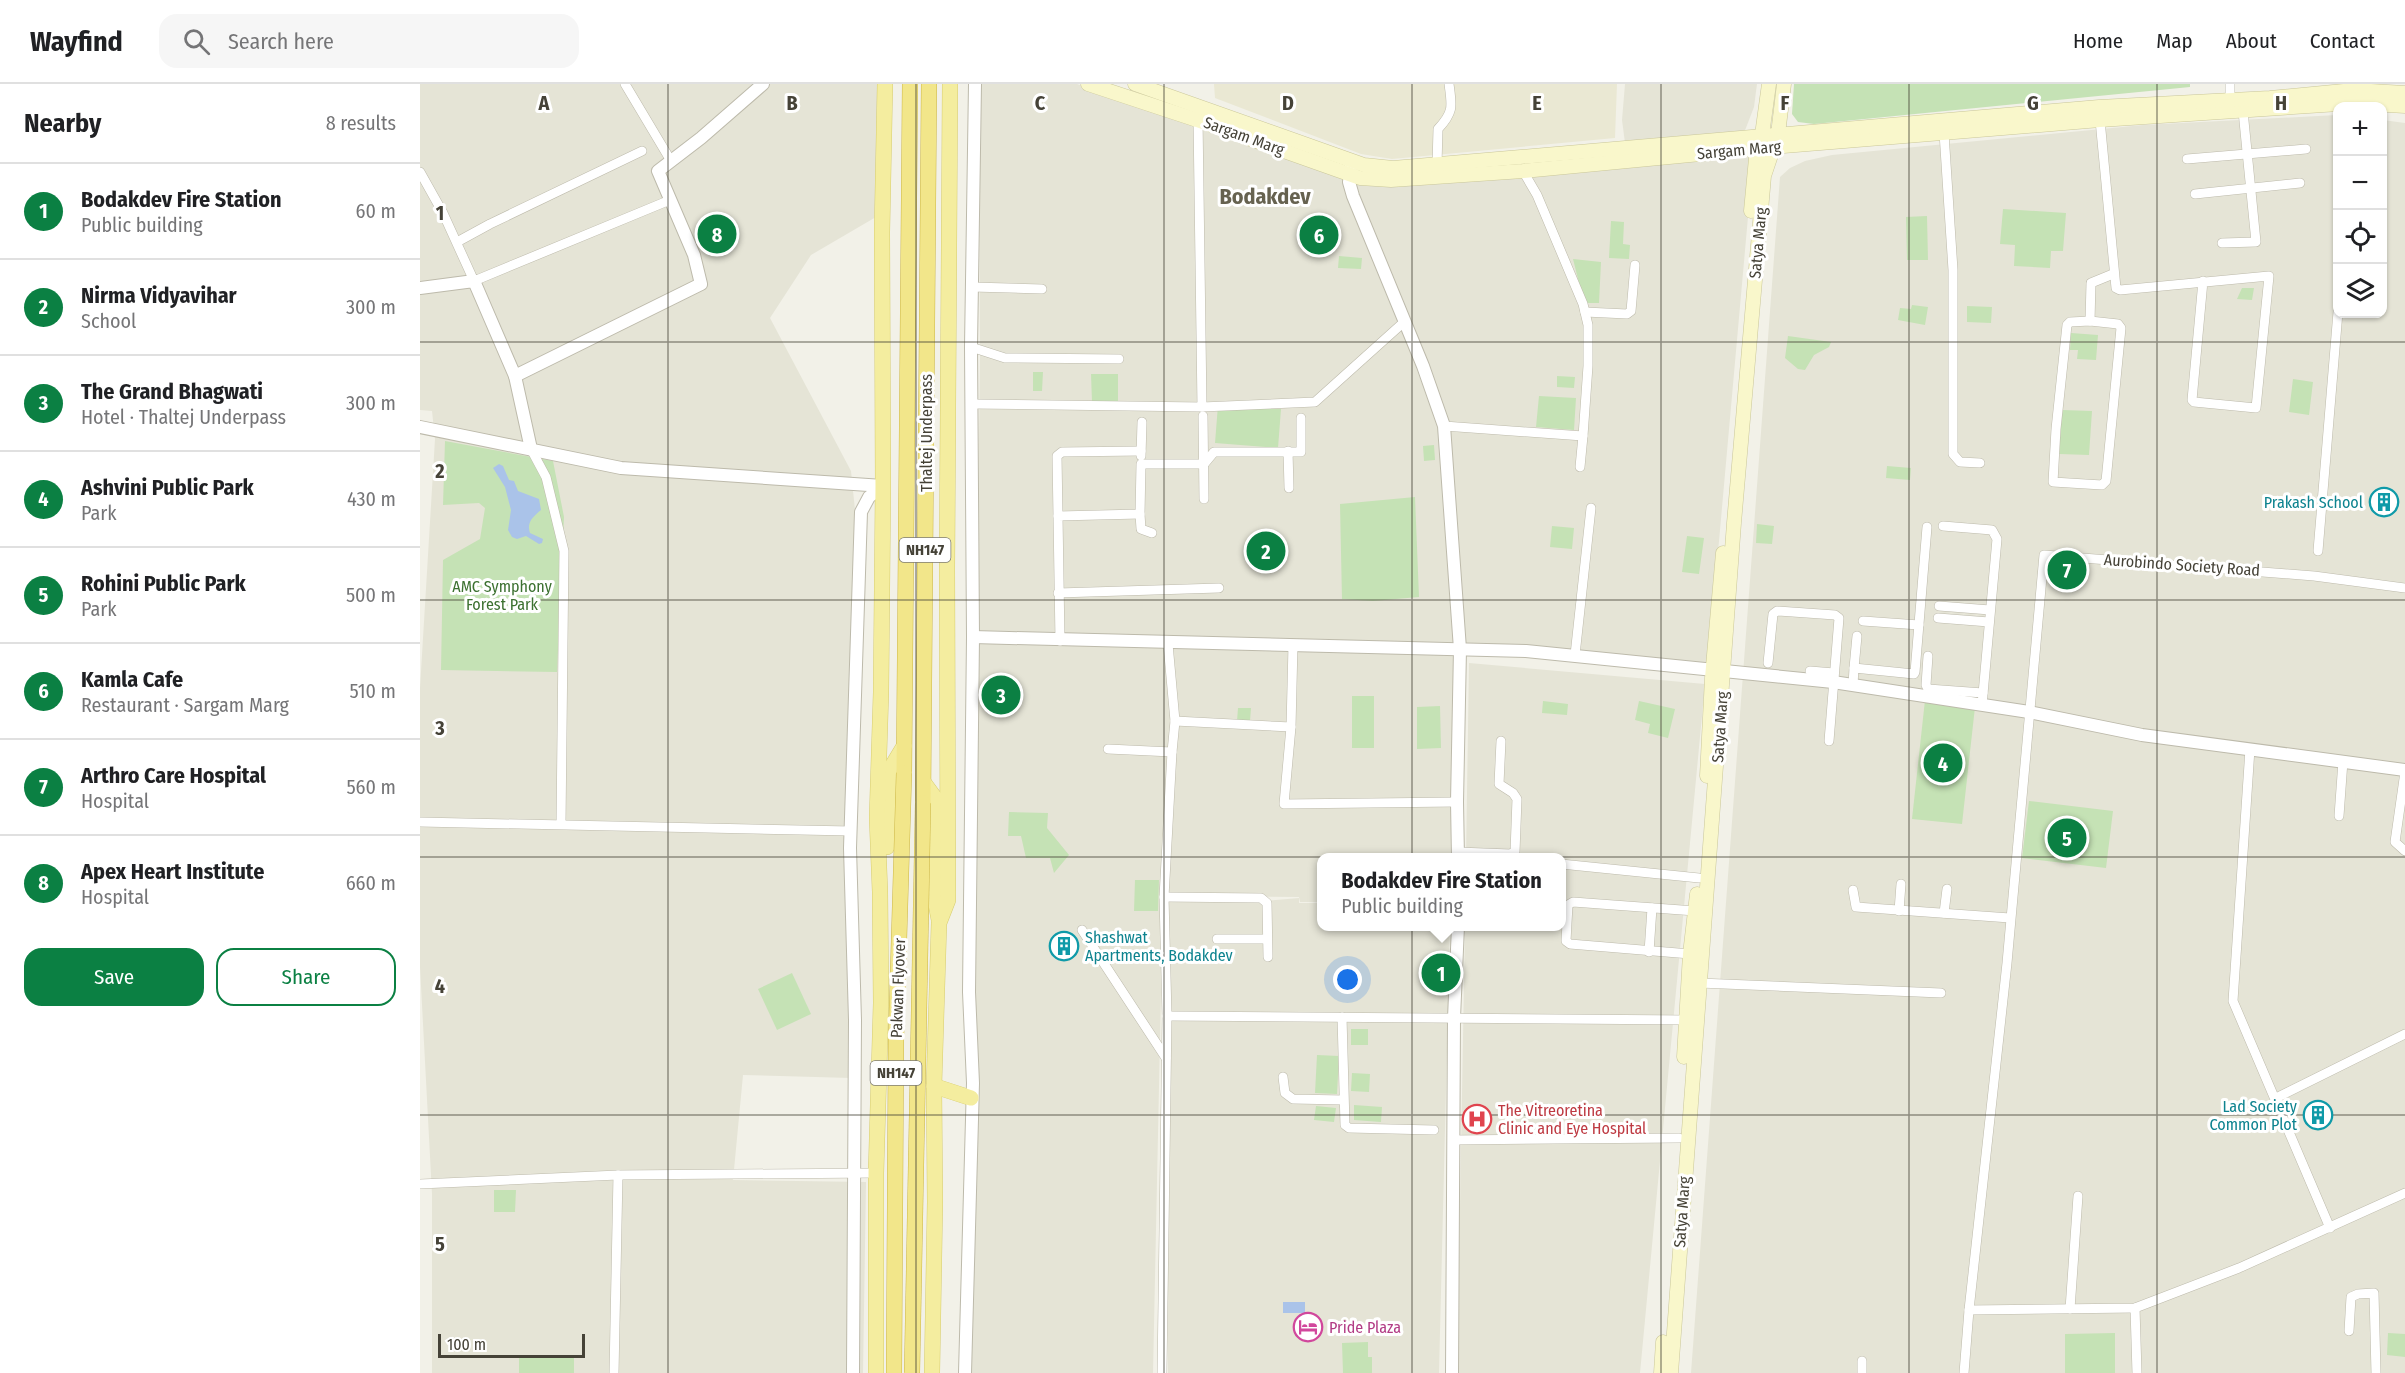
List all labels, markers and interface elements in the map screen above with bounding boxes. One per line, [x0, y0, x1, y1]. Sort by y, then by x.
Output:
search box [159, 14, 579, 68]
text: Wayfind [30, 25, 123, 58]
icon: search [180, 25, 213, 58]
text: Search here [228, 28, 334, 55]
text: Home [2073, 28, 2123, 54]
text: Map [2156, 28, 2193, 54]
text: About [2226, 28, 2277, 54]
text: Contact [2310, 28, 2375, 54]
text: A [538, 91, 551, 115]
text: B [786, 91, 798, 115]
text: C [1035, 91, 1046, 115]
text: D [1282, 91, 1294, 115]
text: E [1532, 91, 1542, 115]
text: F [1781, 91, 1790, 115]
text: G [2027, 91, 2039, 115]
text: H [2275, 91, 2287, 115]
map controls [2333, 102, 2387, 318]
button: + [2333, 102, 2387, 156]
text: Nearby [24, 108, 101, 139]
text: 8 results [326, 111, 396, 135]
street label: Sargam Marg [1201, 113, 1287, 160]
street label: Sargam Marg [1696, 137, 1782, 163]
button: − [2333, 156, 2387, 210]
district label: Bodakdev [1219, 183, 1311, 210]
text: Bodakdev Fire Station [81, 186, 281, 213]
text: 1 [39, 199, 48, 223]
text: 60 m [356, 199, 396, 223]
text: 1 [436, 201, 444, 225]
street label: Satya Marg [1745, 206, 1771, 279]
button: locate [2333, 210, 2387, 264]
pin: 8 [698, 212, 736, 256]
pin: 6 [1300, 212, 1338, 258]
text: Public building [81, 213, 203, 237]
button: layers [2333, 264, 2387, 318]
text: Nirma Vidyavihar [81, 282, 237, 309]
text: 2 [39, 295, 48, 319]
text: 300 m [346, 295, 396, 319]
text: School [81, 309, 136, 333]
street label: Thaltej Underpass [917, 374, 936, 492]
text: The Grand Bhagwati [81, 378, 263, 405]
text: 3 [39, 391, 48, 415]
text: 300 m [346, 391, 396, 415]
text: Hotel · Thaltej Underpass [81, 405, 286, 429]
text: 2 [434, 459, 445, 483]
text: Ashvini Public Park [81, 474, 254, 501]
building icon: Prakash School [2368, 486, 2400, 518]
text: 4 [38, 487, 49, 511]
text: 430 m [347, 487, 396, 511]
place label: Prakash School [2264, 493, 2363, 512]
text: Park [81, 501, 117, 525]
pin: 2 [1246, 528, 1286, 574]
road number: NH147 [900, 538, 950, 562]
pin: 7 [2048, 548, 2086, 592]
street label: Aurobindo Society Road [2103, 550, 2261, 580]
text: Rohini Public Park [81, 570, 246, 597]
park label: AMC Symphony Forest Park [452, 577, 553, 614]
text: 5 [39, 583, 48, 607]
text: 500 m [346, 583, 396, 607]
text: Park [81, 597, 117, 621]
text: Kamla Cafe [81, 666, 183, 693]
pin: 3 [982, 672, 1020, 718]
text: 6 [38, 679, 49, 703]
text: 510 m [350, 679, 396, 703]
street label: Satya Marg [1708, 690, 1732, 763]
text: Restaurant · Sargam Marg [81, 693, 289, 717]
text: 3 [434, 716, 445, 740]
pin: 4 [1924, 740, 1963, 786]
text: Arthro Care Hospital [81, 762, 266, 789]
text: 7 [39, 775, 48, 799]
text: 560 m [346, 775, 396, 799]
text: Hospital [81, 789, 149, 813]
pin: 5 [2048, 816, 2086, 861]
popup [1317, 853, 1566, 931]
text: Apex Heart Institute [81, 858, 264, 885]
text: Bodakdev Fire Station [1341, 867, 1542, 894]
text: 8 [38, 871, 49, 895]
text: 660 m [346, 871, 396, 895]
text: Hospital [81, 885, 149, 909]
text: Public building [1341, 894, 1463, 918]
place label: Shashwat Apartments, Bodakdev [1085, 928, 1233, 965]
building icon: Shashwat Apartments, Bodakdev [1048, 930, 1080, 962]
street label: Pakwan Flyover [887, 937, 909, 1038]
button: Save [24, 948, 204, 1006]
button: Share [216, 948, 396, 1006]
pin: 1 [1422, 950, 1460, 996]
your location [1333, 965, 1362, 994]
text: 4 [435, 974, 445, 998]
road number: NH147 [870, 1061, 922, 1085]
place label: Lad Society Common Plot [2210, 1097, 2298, 1134]
building icon: Lad Society Common Plot [2302, 1099, 2334, 1131]
place label: The Vitreoretina Clinic and Eye Hospital [1498, 1101, 1646, 1138]
hospital icon: The Vitreoretina Clinic and Eye Hospital [1461, 1103, 1493, 1135]
street label: Satya Marg [1670, 1175, 1694, 1248]
text: 5 [435, 1232, 445, 1256]
hotel icon: Pride Plaza [1292, 1311, 1324, 1343]
place label: Pride Plaza [1329, 1318, 1401, 1337]
scale bar [438, 1331, 585, 1358]
text: 100 m [447, 1335, 486, 1354]

